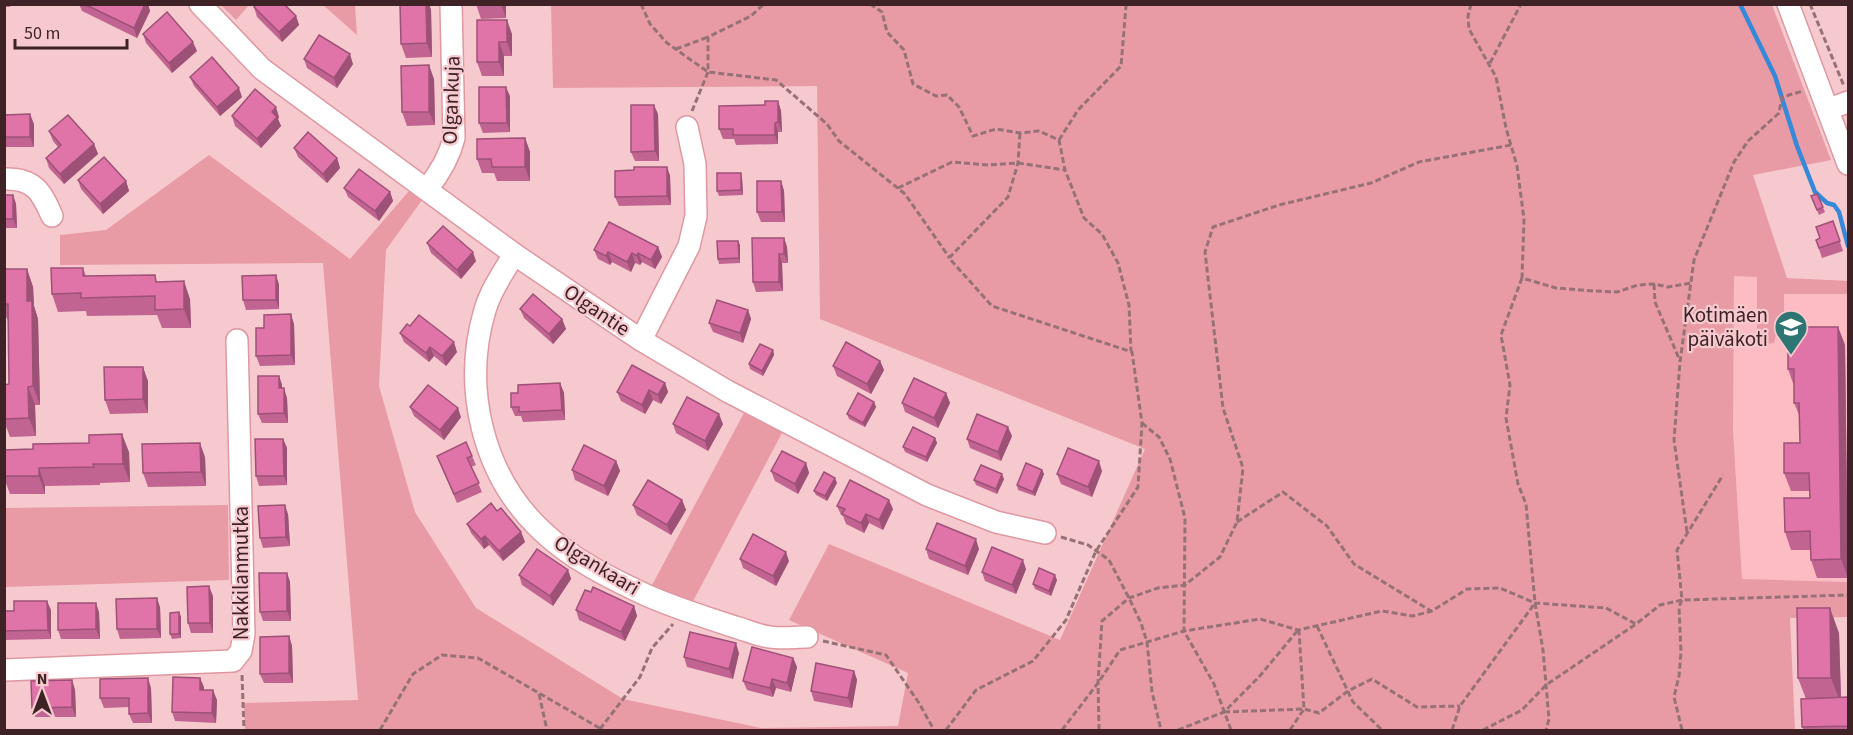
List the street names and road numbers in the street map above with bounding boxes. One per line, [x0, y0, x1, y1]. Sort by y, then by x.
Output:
street label: Olgankuja [434, 55, 468, 145]
street label: Olgantie [558, 277, 636, 343]
street label: Nakkilanmutka [226, 506, 256, 640]
street label: Olgankaari [548, 528, 646, 602]

